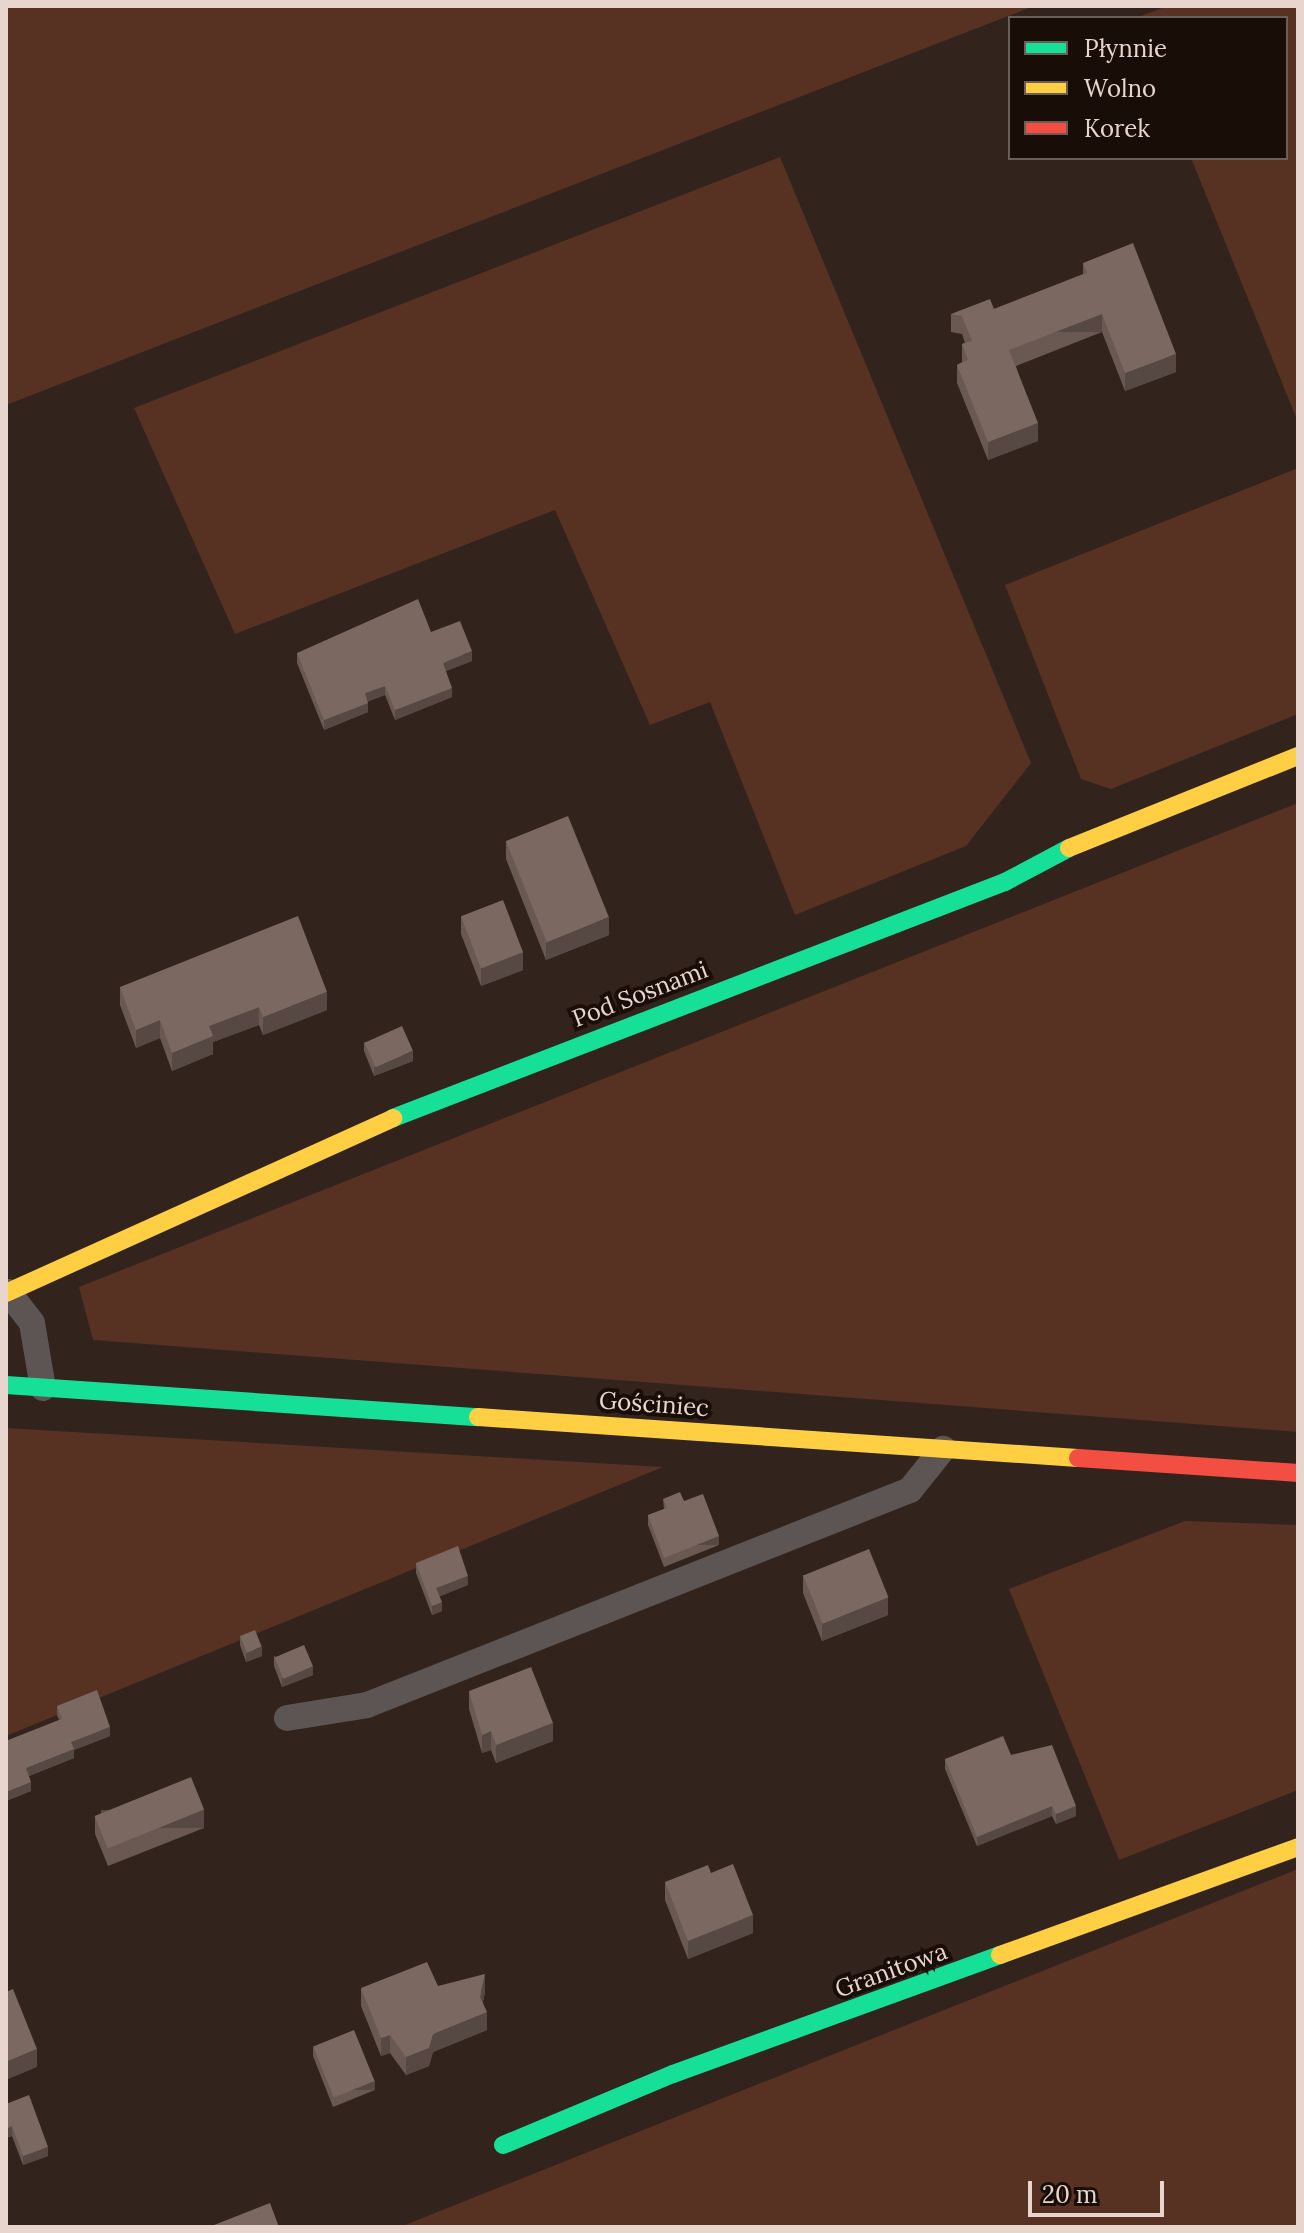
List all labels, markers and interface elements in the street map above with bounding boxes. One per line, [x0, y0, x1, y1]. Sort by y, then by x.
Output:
legend [1008, 16, 1288, 160]
text: Płynnie [1084, 33, 1167, 64]
text: Wolno [1084, 73, 1156, 104]
text: Korek [1084, 113, 1150, 144]
street label: Pod Sosnami [568, 955, 712, 1033]
street label: Gościniec [598, 1386, 710, 1422]
street label: Granitowa [831, 1936, 951, 2004]
scale bar [1032, 2165, 1168, 2215]
text: 20 m [1042, 2179, 1098, 2210]

